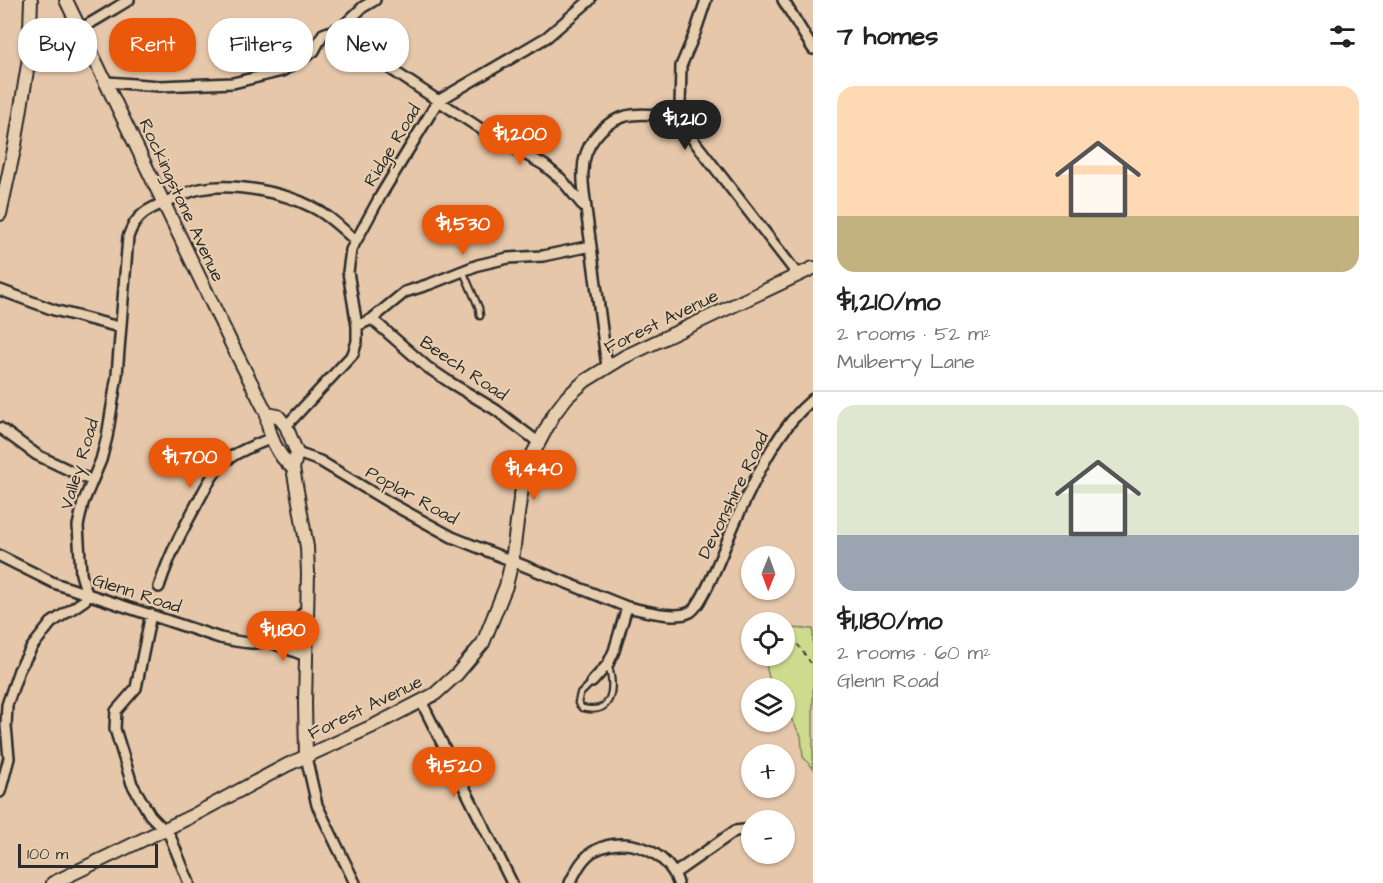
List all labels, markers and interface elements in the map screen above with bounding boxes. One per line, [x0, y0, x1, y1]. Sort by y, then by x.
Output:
chip: Buy [18, 18, 97, 72]
chip: Rent [109, 18, 196, 72]
chip: Filters [208, 18, 313, 72]
chip: New [325, 18, 409, 72]
text: 7 homes [837, 18, 938, 54]
icon: filters [1326, 20, 1359, 53]
street label: Ridge Road [358, 99, 428, 192]
pin: $1,210 [636, 100, 734, 151]
text: $1,210 [663, 105, 707, 133]
street label: Rockingstone Avenue [132, 115, 230, 286]
pin: $1,200 [471, 115, 569, 166]
text: $1,200 [493, 120, 547, 148]
icon: home [1044, 125, 1152, 233]
pin: $1,530 [414, 205, 512, 256]
text: $1,530 [436, 210, 490, 238]
street label: Forest Avenue [600, 283, 723, 360]
text: $1,210/mo [837, 284, 941, 320]
text: 2 rooms · 52 m² [837, 320, 991, 348]
street label: Beech Road [415, 330, 513, 407]
text: Mulberry Lane [837, 348, 975, 376]
street label: Valley Road [54, 415, 106, 513]
street label: Devonshire Road [692, 427, 775, 563]
pin: $1,700 [141, 438, 239, 489]
text: $1,700 [163, 443, 217, 471]
icon: home [1044, 444, 1152, 552]
pin: $1,440 [485, 450, 583, 501]
text: $1,440 [505, 455, 563, 483]
street label: Poplar Road [361, 460, 462, 531]
north arrow [741, 546, 795, 600]
map controls [741, 546, 795, 864]
street label: Glenn Road [89, 567, 184, 620]
text: $1,180/mo [837, 603, 943, 639]
pin: $1,180 [234, 611, 332, 662]
button: locate [741, 612, 795, 666]
text: $1,180 [260, 616, 306, 644]
text: 2 rooms · 60 m² [837, 639, 991, 667]
text: Glenn Road [837, 667, 939, 695]
street label: Forest Avenue [304, 669, 427, 746]
button: layers [741, 678, 795, 732]
button: + [741, 744, 795, 798]
pin: $1,520 [405, 747, 503, 798]
text: $1,520 [426, 752, 482, 780]
button: − [741, 810, 795, 864]
scale bar [18, 841, 158, 868]
text: 100 m [27, 843, 68, 865]

